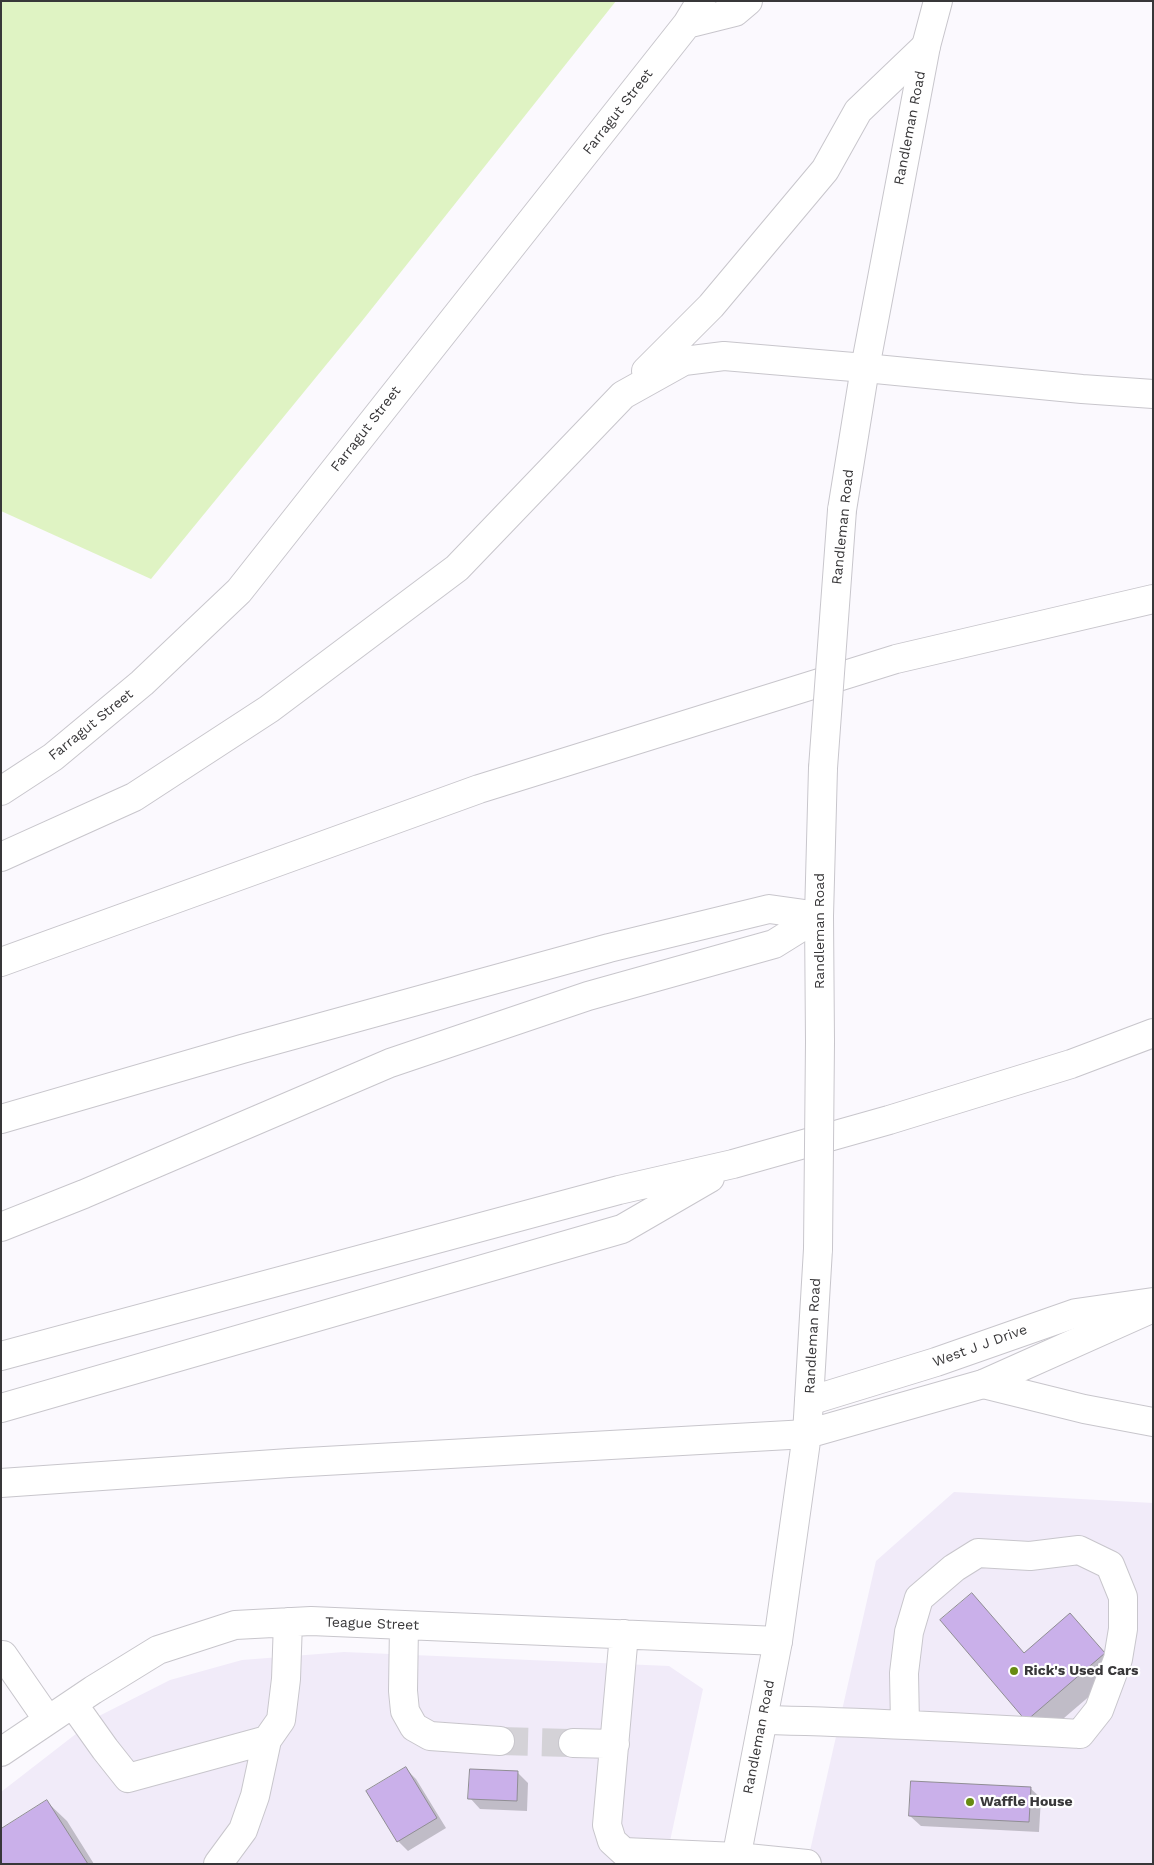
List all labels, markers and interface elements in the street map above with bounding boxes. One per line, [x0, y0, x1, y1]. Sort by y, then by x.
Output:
street label: Farragut Street [579, 66, 657, 158]
street label: Randleman Road [891, 70, 929, 186]
street label: Farragut Street [327, 383, 405, 475]
street label: Randleman Road [829, 468, 857, 586]
street label: Farragut Street [45, 686, 137, 764]
street label: Randleman Road [812, 873, 828, 989]
street label: Randleman Road [802, 1278, 824, 1394]
street label: West J J Drive [930, 1321, 1030, 1371]
street label: Teague Street [325, 1614, 419, 1634]
place label: Rick's Used Cars [1024, 1663, 1138, 1679]
marker: Rick's Used Cars [1008, 1665, 1020, 1677]
street label: Randleman Road [740, 1679, 778, 1795]
place label: Waffle House [980, 1794, 1073, 1810]
marker: Waffle House [964, 1796, 976, 1808]

